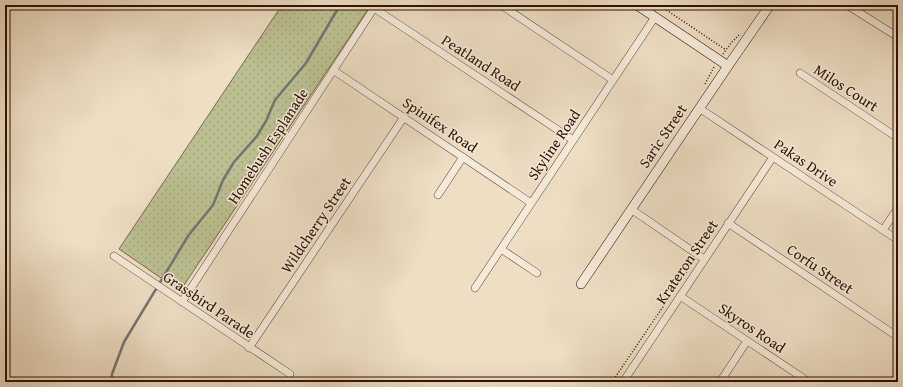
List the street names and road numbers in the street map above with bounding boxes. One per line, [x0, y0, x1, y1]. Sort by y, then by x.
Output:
street label: Peatland Road [438, 29, 525, 96]
street label: Milos Court [810, 59, 883, 117]
street label: Homebush Esplanade [222, 84, 313, 208]
street label: Spinifex Road [399, 92, 482, 157]
street label: Saric Street [634, 99, 692, 172]
street label: Skyline Road [522, 105, 585, 184]
street label: Pakas Drive [770, 134, 842, 192]
street label: Wildcherry Street [276, 172, 356, 277]
street label: Krateron Street [651, 215, 723, 308]
street label: Corfu Street [783, 239, 858, 299]
street label: Grassbird Parade [159, 266, 259, 343]
street label: Skyros Road [715, 297, 790, 358]

